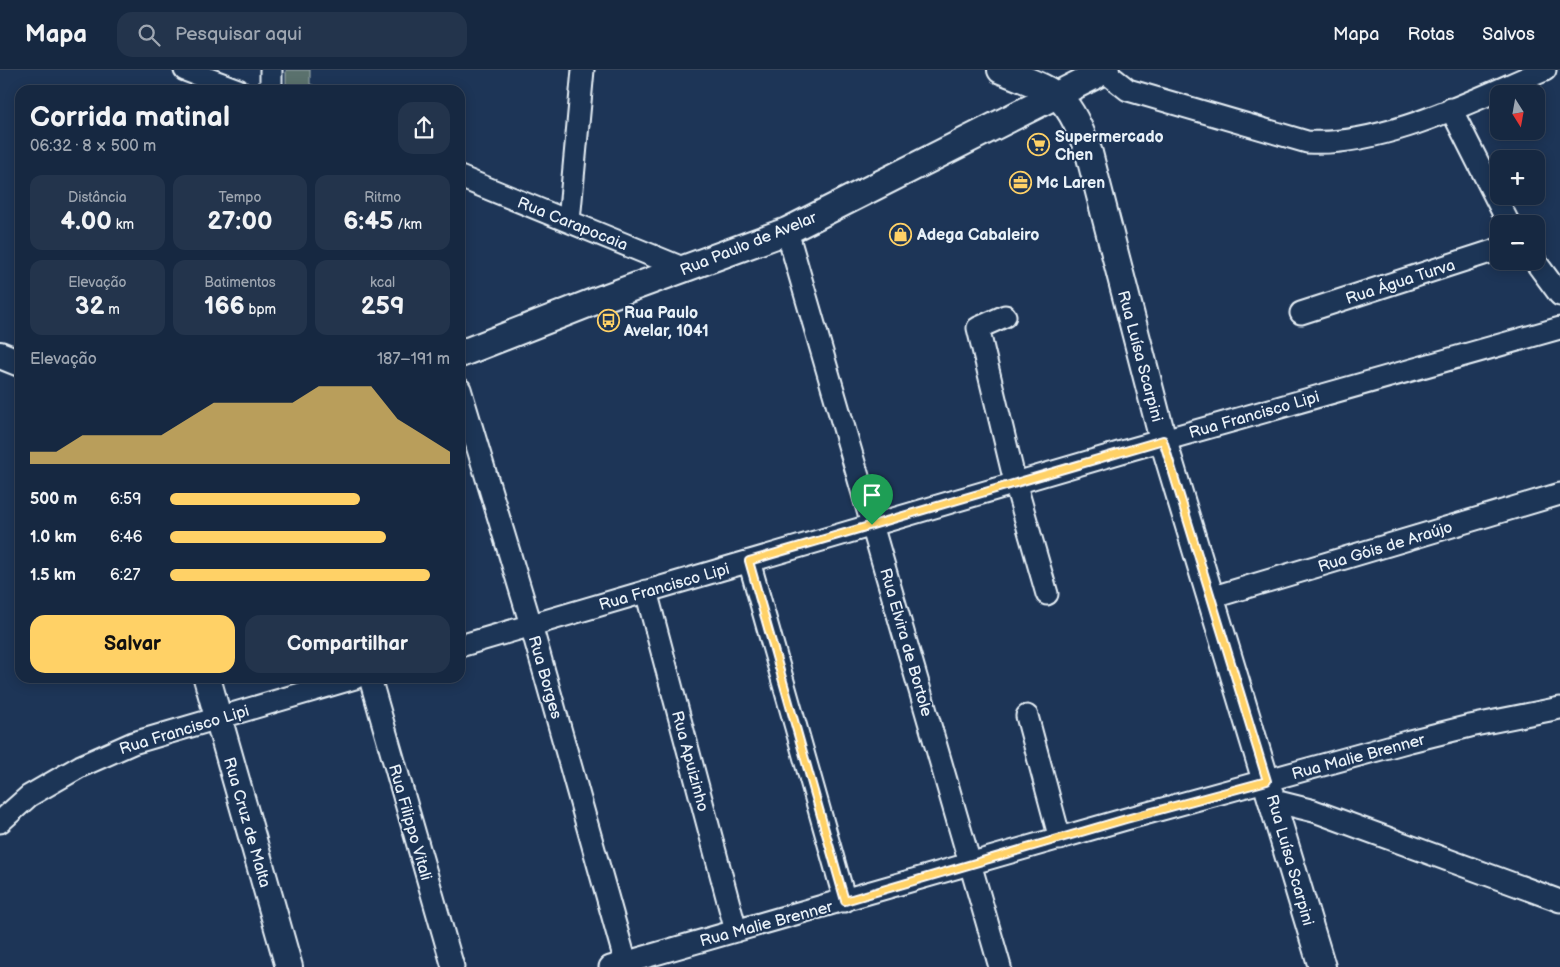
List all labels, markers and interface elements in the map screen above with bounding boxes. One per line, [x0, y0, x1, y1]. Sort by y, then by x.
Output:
search box [117, 12, 467, 57]
text: Mapa [25, 20, 87, 49]
icon: search [135, 21, 163, 49]
text: Pesquisar aqui [175, 23, 302, 46]
text: Mapa [1333, 24, 1379, 45]
text: Rotas [1407, 24, 1454, 45]
text: Salvos [1482, 24, 1535, 45]
north arrow [1490, 85, 1545, 140]
map controls [1490, 85, 1545, 270]
text: Corrida matinal [30, 101, 230, 134]
button: share [398, 102, 450, 154]
place label: Supermercado Chen [1055, 128, 1164, 165]
supermarket icon: Supermercado Chen [1027, 133, 1051, 157]
text: 06:32 · 8 × 500 m [30, 137, 156, 156]
button: + [1490, 150, 1545, 205]
office icon: Mc Laren [1008, 170, 1032, 194]
place label: Mc Laren [1036, 174, 1105, 193]
text: Distância [68, 189, 127, 206]
text: Tempo [219, 189, 261, 206]
text: Ritmo [364, 189, 401, 206]
street label: Rua Carapocaia [514, 194, 630, 255]
text: 4.00 [61, 206, 112, 237]
text: 27:00 [207, 206, 273, 237]
text: 6:45 [343, 206, 394, 237]
street label: Rua Paulo de Avelar [678, 208, 820, 280]
button: − [1490, 215, 1545, 270]
text: km [112, 216, 134, 233]
text: /km [394, 216, 422, 233]
shop icon: Adega Cabaleiro [889, 222, 913, 246]
place label: Adega Cabaleiro [916, 226, 1039, 245]
street label: Rua Água Turva [1343, 254, 1458, 309]
text: Elevação [68, 274, 127, 291]
text: Batimentos [204, 274, 276, 291]
text: kcal [370, 274, 395, 291]
street label: Rua Luísa Scarpini [1113, 289, 1166, 424]
text: 32 [75, 291, 104, 322]
text: 166 [204, 291, 245, 322]
text: 259 [361, 291, 405, 322]
text: m [104, 301, 120, 318]
text: bpm [245, 301, 276, 318]
place label: Rua Paulo Avelar, 1041 [623, 304, 709, 341]
bus stop icon: Rua Paulo Avelar, 1041 [596, 309, 620, 333]
text: Elevação [30, 350, 97, 369]
text: 187–191 m [377, 350, 450, 369]
street label: Rua Francisco Lipi [1187, 388, 1322, 443]
pin [851, 474, 893, 525]
icon: arrive [858, 481, 886, 509]
text: 500 m [30, 490, 77, 509]
text: 6:59 [110, 490, 141, 509]
street label: Rua Góis de Araújo [1316, 518, 1455, 577]
text: 1.0 km [30, 528, 77, 547]
text: 6:46 [110, 528, 143, 547]
street label: Rua Francisco Lipi [597, 560, 732, 615]
text: 1.5 km [30, 566, 76, 585]
text: 6:27 [110, 566, 140, 585]
street label: Rua Elvira de Bortole [875, 566, 936, 719]
button: Salvar [30, 615, 235, 673]
button: Compartilhar [245, 615, 450, 673]
street label: Rua Borges [524, 634, 566, 721]
street label: Rua Francisco Lipi [117, 702, 252, 759]
street label: Rua Apuizinho [667, 709, 712, 814]
street label: Rua Malie Brenner [1290, 731, 1427, 784]
street label: Rua Cruz de Malta [219, 755, 274, 890]
street label: Rua Filippo Vitali [384, 762, 435, 883]
street label: Rua Luísa Scarpini [1262, 793, 1317, 928]
street label: Rua Malie Brenner [698, 898, 835, 951]

